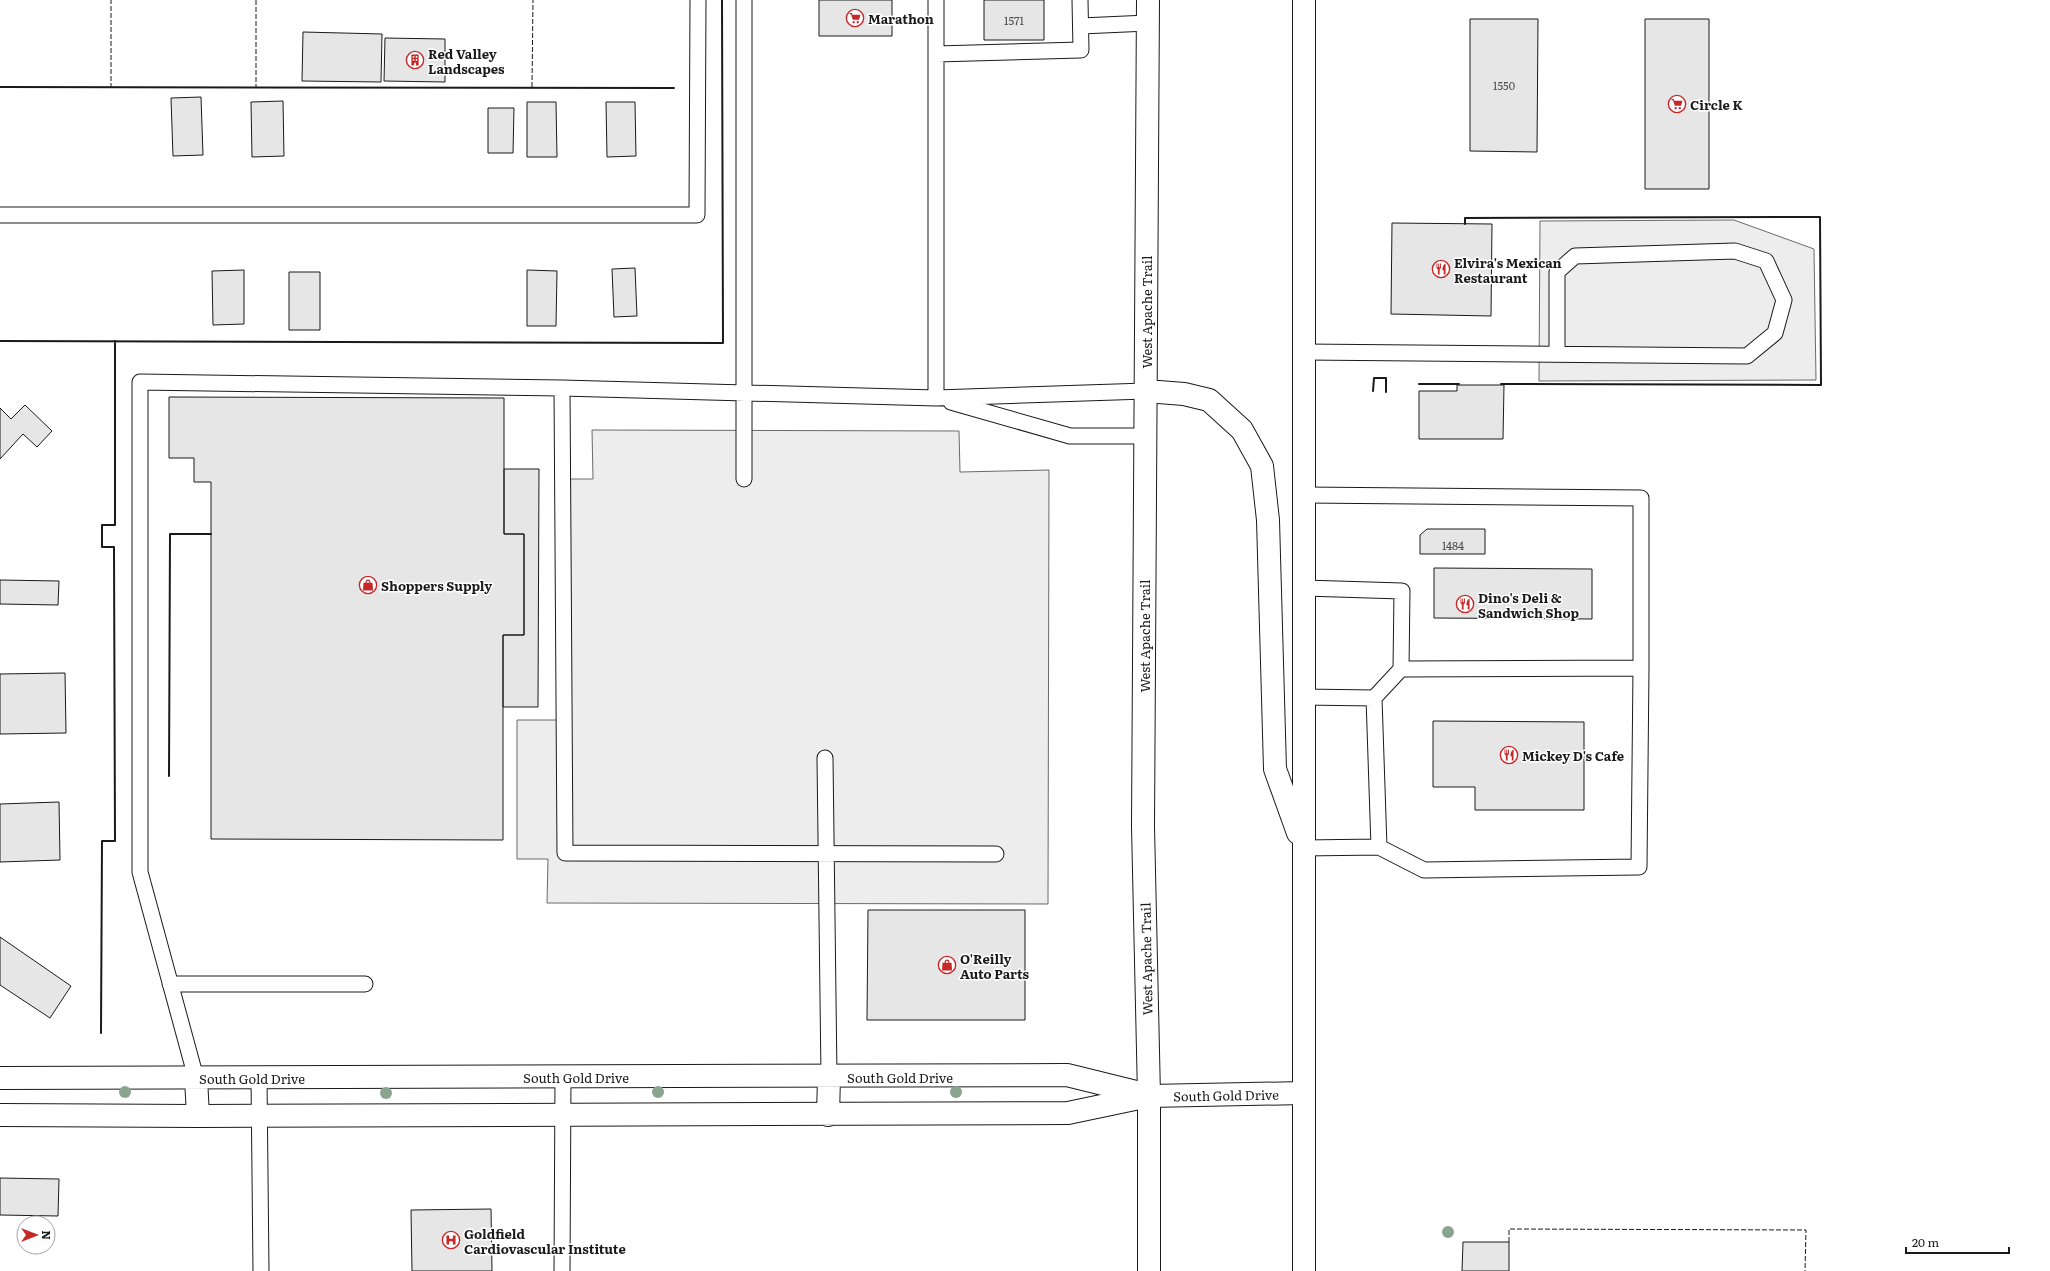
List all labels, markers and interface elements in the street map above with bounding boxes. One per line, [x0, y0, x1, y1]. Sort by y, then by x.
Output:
supermarket icon: Marathon [845, 8, 865, 28]
place label: Marathon [868, 9, 934, 28]
house number: 1571 [1004, 12, 1025, 28]
place label: Red Valley Landscapes [428, 44, 505, 78]
building icon: Red Valley Landscapes [405, 50, 425, 70]
house number: 1550 [1493, 77, 1515, 93]
supermarket icon: Circle K [1667, 94, 1687, 114]
place label: Circle K [1690, 95, 1743, 114]
place label: Elvira's Mexican Restaurant [1454, 253, 1562, 287]
street label: West Apache Trail [1137, 255, 1156, 368]
restaurant icon: Elvira's Mexican Restaurant [1431, 259, 1451, 279]
house number: 1484 [1442, 537, 1464, 553]
shop icon: Shoppers Supply [358, 575, 378, 595]
place label: Shoppers Supply [381, 576, 492, 595]
street label: West Apache Trail [1135, 579, 1154, 692]
place label: Dino's Deli & Sandwich Shop [1478, 588, 1579, 622]
restaurant icon: Dino's Deli & Sandwich Shop [1455, 594, 1475, 614]
restaurant icon: Mickey D's Cafe [1499, 745, 1519, 765]
place label: Mickey D's Cafe [1522, 746, 1624, 765]
street label: West Apache Trail [1136, 902, 1156, 1016]
place label: O'Reilly Auto Parts [960, 949, 1030, 983]
shop icon: O'Reilly Auto Parts [937, 955, 957, 975]
street label: South Gold Drive [523, 1068, 629, 1087]
street label: South Gold Drive [847, 1068, 953, 1087]
street label: South Gold Drive [199, 1069, 305, 1088]
street label: South Gold Drive [1173, 1085, 1279, 1105]
north arrow [16, 1215, 56, 1255]
place label: Goldfield Cardiovascular Institute [464, 1224, 626, 1258]
scale bar [1906, 1229, 2009, 1255]
text: N [39, 1230, 55, 1240]
hospital icon: Goldfield Cardiovascular Institute [441, 1230, 461, 1250]
text: 20 m [1912, 1233, 1939, 1251]

